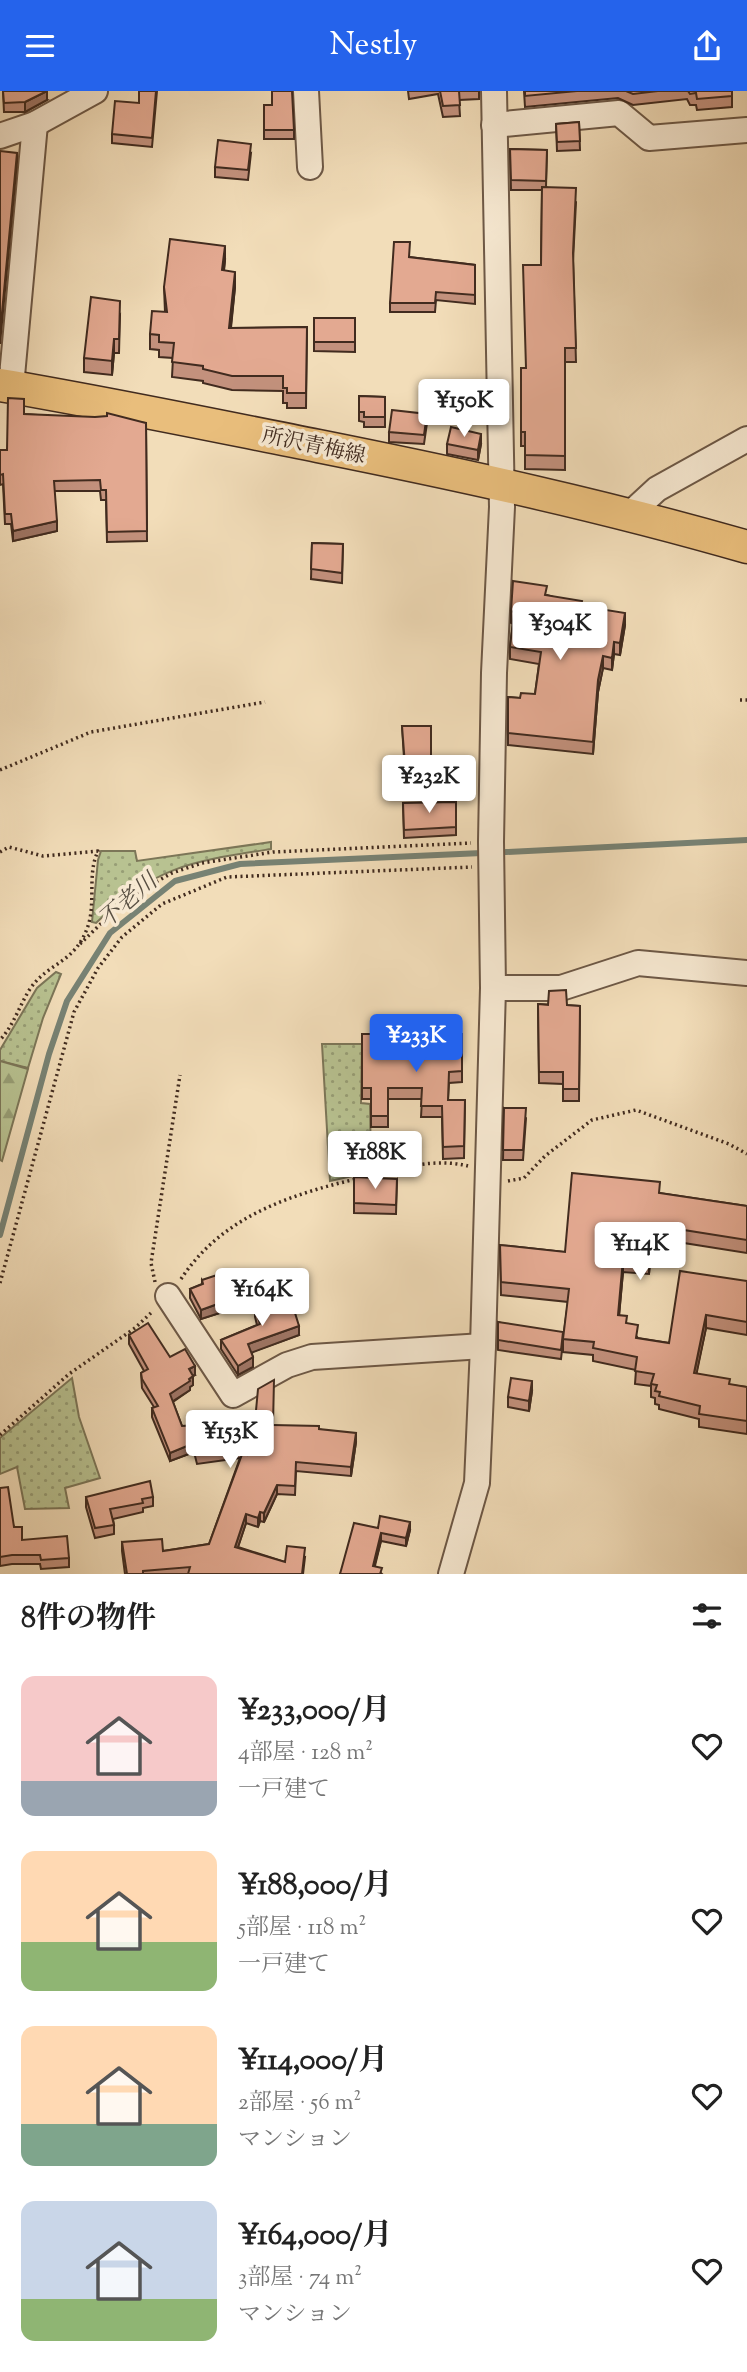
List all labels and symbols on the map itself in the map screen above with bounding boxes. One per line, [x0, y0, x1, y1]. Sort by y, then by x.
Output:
pin: ¥150K [415, 379, 513, 439]
street label: 所沢青梅線 [259, 421, 368, 473]
pin: ¥304K [511, 603, 609, 662]
pin: ¥232K [380, 755, 478, 815]
water label: 不老川 [92, 865, 168, 937]
pin: ¥233K [367, 1014, 465, 1074]
pin: ¥188K [326, 1131, 424, 1191]
pin: ¥114K [591, 1223, 689, 1282]
pin: ¥164K [213, 1269, 311, 1328]
pin: ¥153K [181, 1411, 279, 1470]

